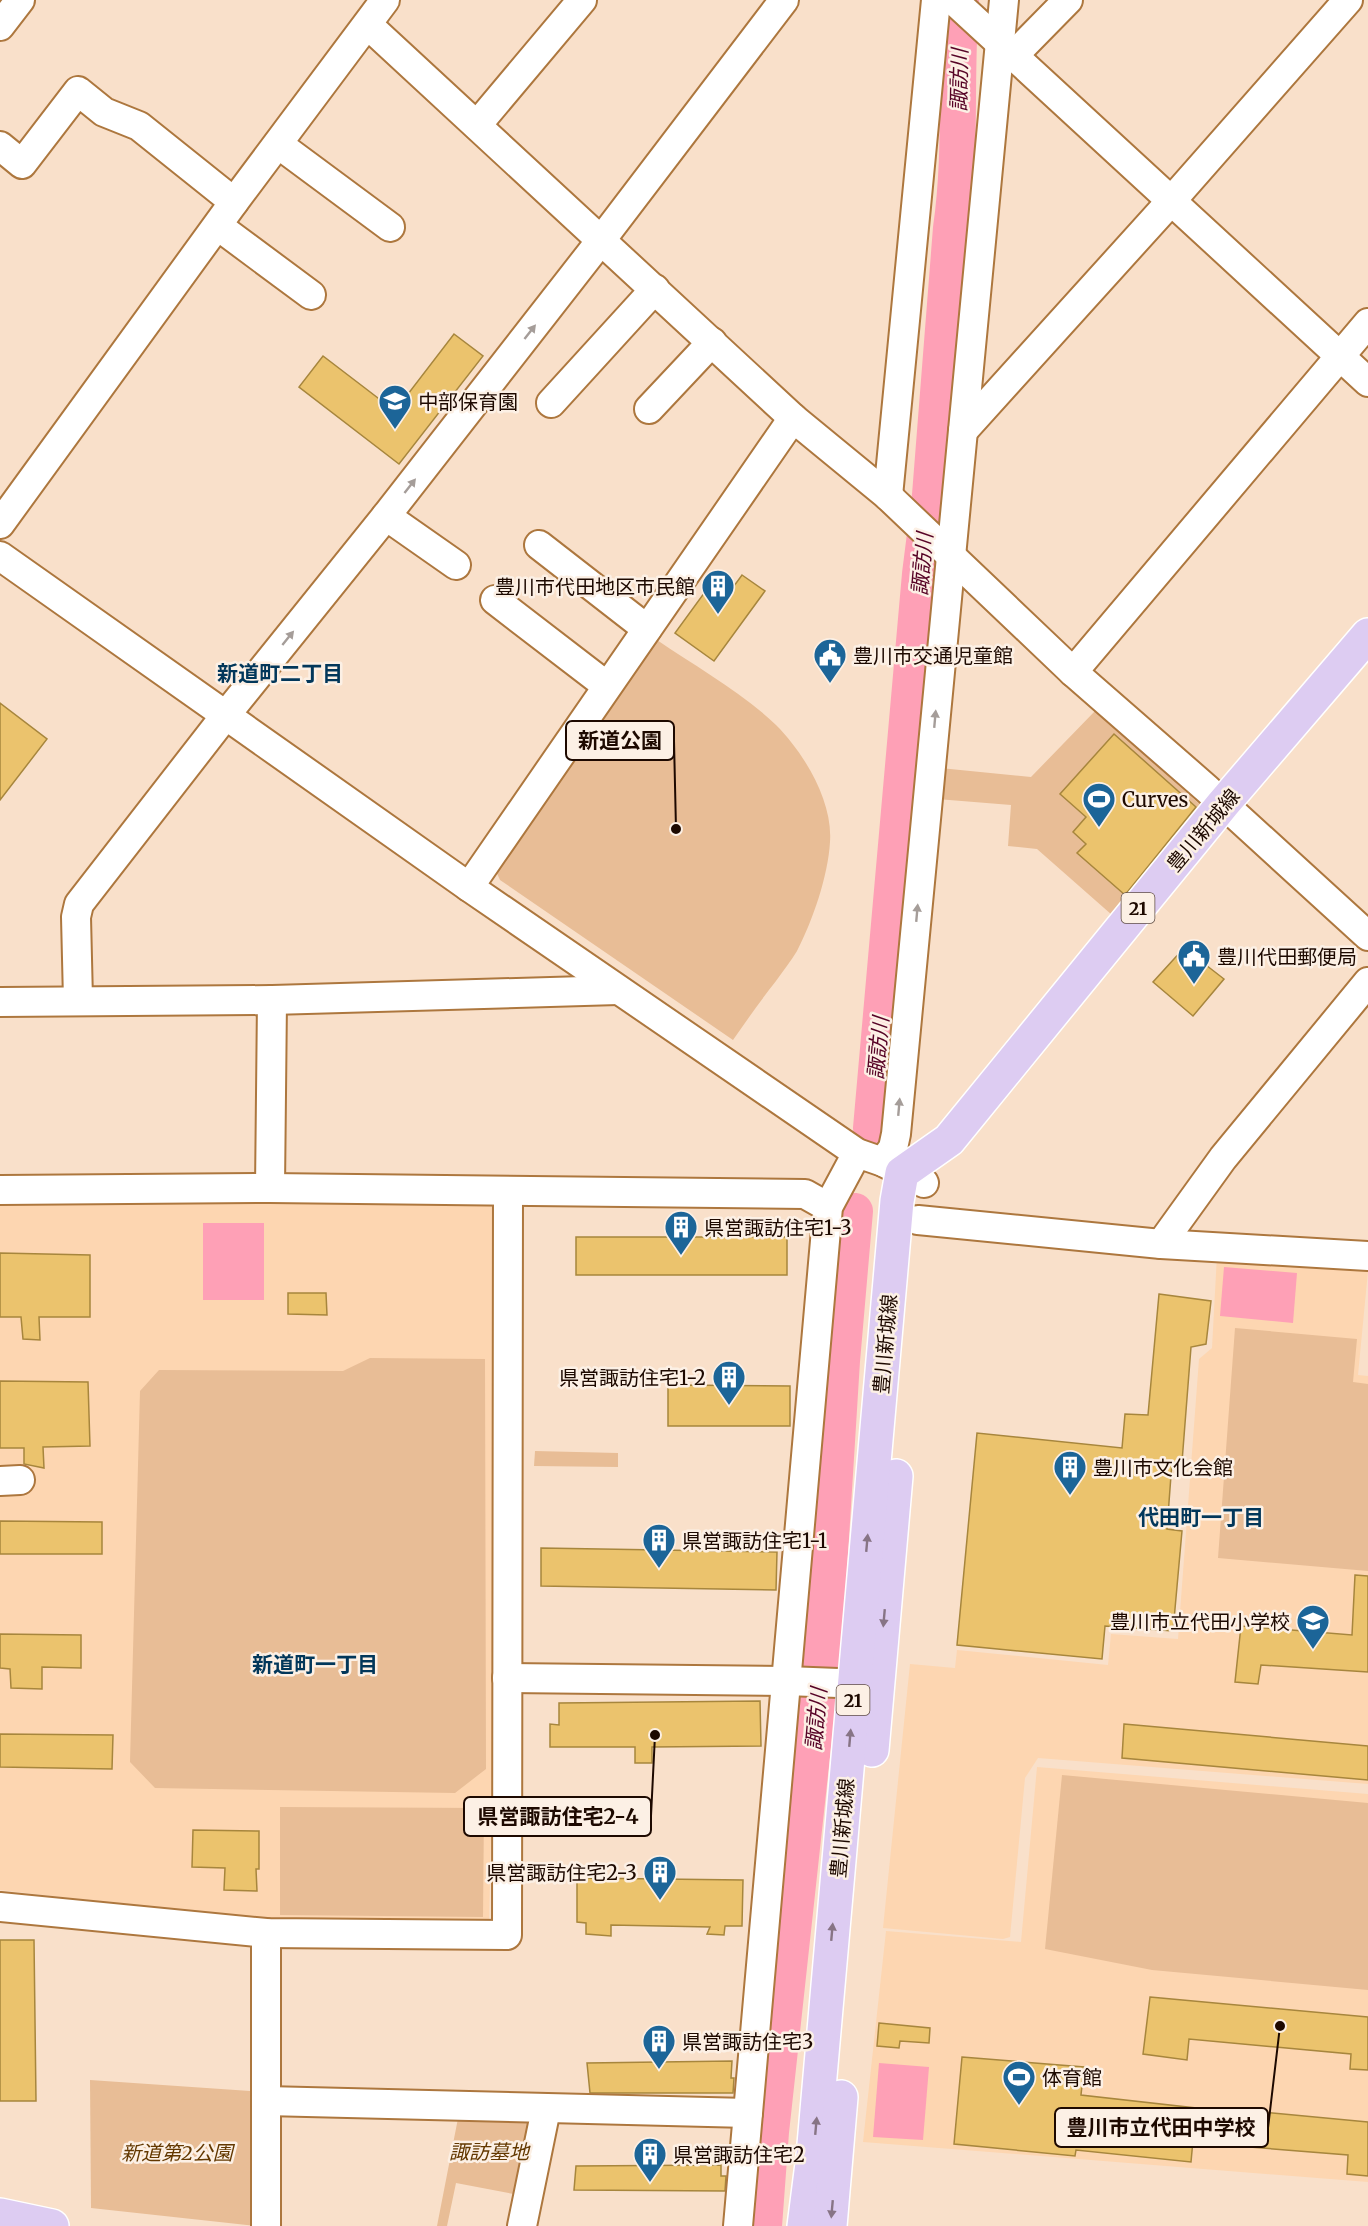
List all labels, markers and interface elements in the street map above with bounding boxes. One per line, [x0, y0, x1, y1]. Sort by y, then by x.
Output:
water label: 諏訪川 [945, 46, 973, 112]
one-way arrow [523, 324, 536, 340]
school or university icon: 中部保育園 [377, 383, 413, 430]
place label: 中部保育園 [418, 389, 518, 414]
one-way arrow [403, 478, 415, 493]
water label: 諏訪川 [906, 529, 938, 597]
building icon: 豊川市代田地区市民館 [700, 568, 736, 615]
place label: 豊川市代田地区市民館 [495, 574, 695, 599]
one-way arrow [281, 631, 294, 646]
public building icon: 豊川市交通児童館 [812, 637, 848, 684]
place label: 豊川市交通児童館 [853, 643, 1013, 668]
district label: 新道町二丁目 [217, 660, 343, 687]
one-way arrow [930, 709, 940, 728]
callout: 新道公園 [566, 721, 674, 760]
text: 新道公園 [578, 727, 662, 754]
sports icon: Curves [1081, 781, 1117, 828]
street label: 豊川新城線 [1161, 784, 1245, 876]
place label: Curves [1122, 787, 1188, 812]
road number: 21 [1122, 893, 1154, 923]
one-way arrow [912, 904, 922, 923]
public building icon: 豊川代田郵便局 [1176, 938, 1212, 985]
place label: 豊川代田郵便局 [1217, 944, 1357, 969]
water label: 諏訪川 [862, 1013, 894, 1081]
one-way arrow [894, 1098, 904, 1117]
building icon: 県営諏訪住宅1-3 [663, 1209, 699, 1256]
place label: 県営諏訪住宅1-3 [704, 1215, 852, 1240]
street label: 豊川新城線 [868, 1293, 902, 1395]
building icon: 県営諏訪住宅1-2 [711, 1359, 747, 1406]
place label: 県営諏訪住宅1-2 [559, 1365, 706, 1390]
building icon: 豊川市文化会館 [1052, 1449, 1088, 1496]
place label: 豊川市文化会館 [1093, 1455, 1233, 1480]
district label: 代田町一丁目 [1138, 1504, 1264, 1531]
building icon: 県営諏訪住宅1-1 [641, 1522, 677, 1569]
place label: 県営諏訪住宅1-1 [682, 1528, 827, 1553]
one-way arrow [862, 1534, 872, 1553]
school or university icon: 豊川市立代田小学校 [1295, 1603, 1331, 1650]
one-way arrow [879, 1608, 888, 1627]
place label: 豊川市立代田小学校 [1110, 1609, 1290, 1634]
district label: 新道町一丁目 [252, 1651, 378, 1678]
water label: 諏訪川 [800, 1684, 832, 1752]
road number: 21 [836, 1685, 870, 1715]
one-way arrow [845, 1728, 855, 1747]
street label: 豊川新城線 [825, 1777, 859, 1879]
callout: 県営諏訪住宅2-4 [464, 1797, 651, 1836]
text: 県営諏訪住宅2-4 [478, 1803, 639, 1830]
building icon: 県営諏訪住宅2-3 [642, 1854, 678, 1901]
place label: 県営諏訪住宅2-3 [486, 1860, 637, 1885]
one-way arrow [827, 1922, 837, 1941]
building icon: 県営諏訪住宅3 [641, 2023, 677, 2070]
place label: 県営諏訪住宅3 [682, 2029, 813, 2054]
sports icon: 体育館 [1001, 2059, 1037, 2106]
place label: 体育館 [1042, 2065, 1102, 2090]
callout: 豊川市立代田中学校 [1055, 2108, 1268, 2147]
text: 豊川市立代田中学校 [1067, 2114, 1256, 2141]
one-way arrow [811, 2117, 820, 2136]
building icon: 県営諏訪住宅2 [632, 2136, 668, 2183]
park label: 諏訪墓地 [449, 2139, 531, 2164]
park label: 新道第2公園 [121, 2140, 236, 2165]
place label: 県営諏訪住宅2 [673, 2142, 805, 2167]
one-way arrow [827, 2200, 837, 2219]

